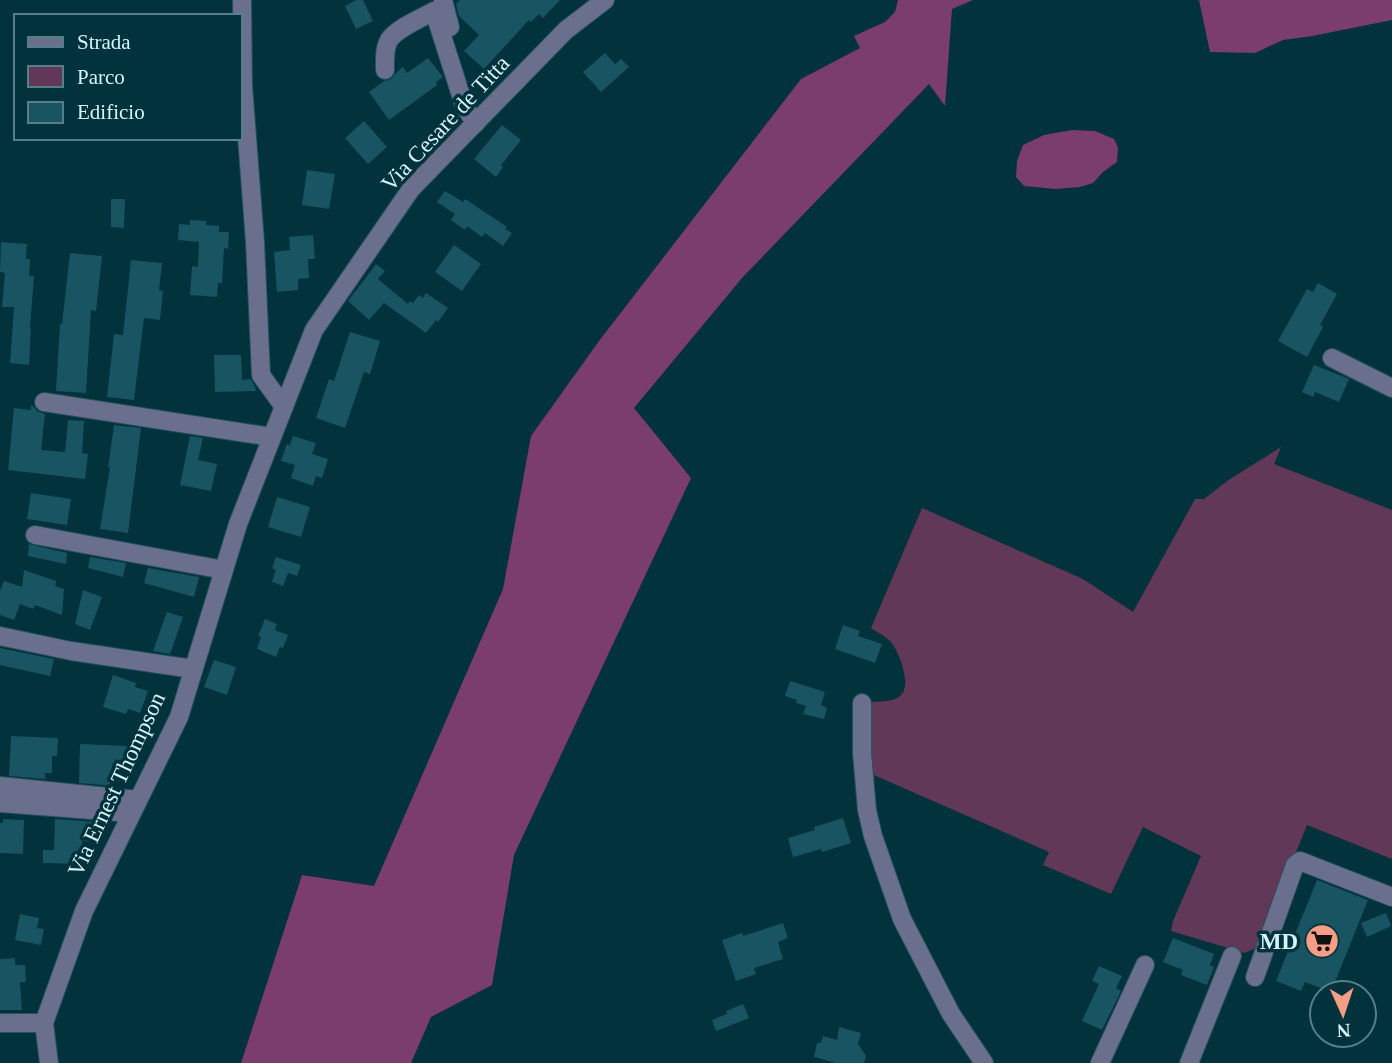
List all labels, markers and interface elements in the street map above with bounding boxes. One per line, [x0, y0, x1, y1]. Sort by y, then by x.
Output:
legend [14, 14, 242, 140]
text: Strada [77, 30, 131, 54]
street label: Via Cesare de Titta [376, 51, 514, 196]
text: Parco [77, 65, 125, 89]
text: Edificio [77, 100, 145, 124]
street label: Via Ernest Thompson [63, 688, 170, 880]
supermarket icon: MD [1303, 922, 1341, 960]
place label: MD [1260, 929, 1298, 954]
north arrow [1308, 979, 1378, 1049]
text: N [1336, 1020, 1351, 1041]

